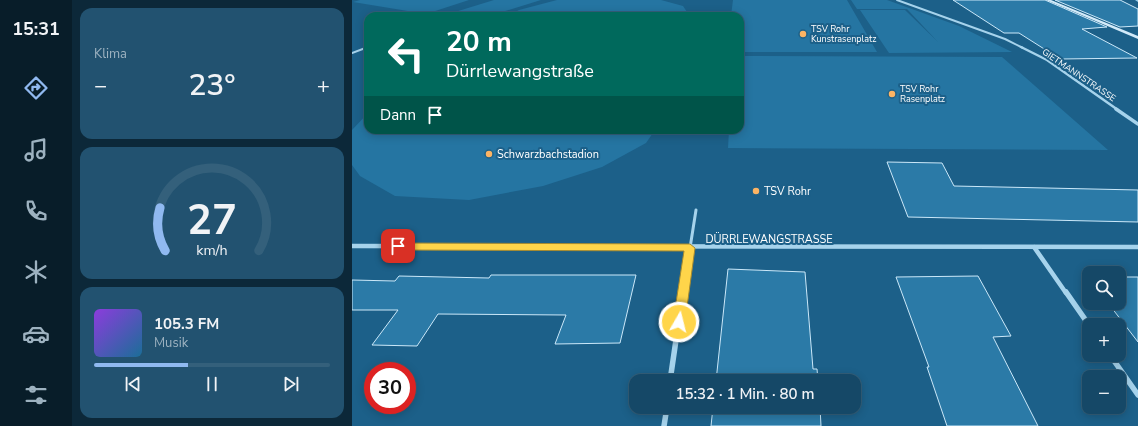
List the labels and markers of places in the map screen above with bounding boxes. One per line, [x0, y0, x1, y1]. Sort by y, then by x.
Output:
place label: TSV Rohr Kunstrasenplatz [811, 23, 876, 45]
marker: TSV Rohr Kunstrasenplatz [798, 29, 808, 39]
place label: TSV Rohr Rasenplatz [900, 83, 945, 105]
marker: TSV Rohr Rasenplatz [887, 89, 897, 99]
place label: Schwarzbachstadion [497, 147, 599, 162]
marker: Schwarzbachstadion [484, 149, 494, 159]
place label: TSV Rohr [764, 184, 811, 199]
marker: TSV Rohr [751, 186, 761, 196]
pin [381, 229, 415, 263]

